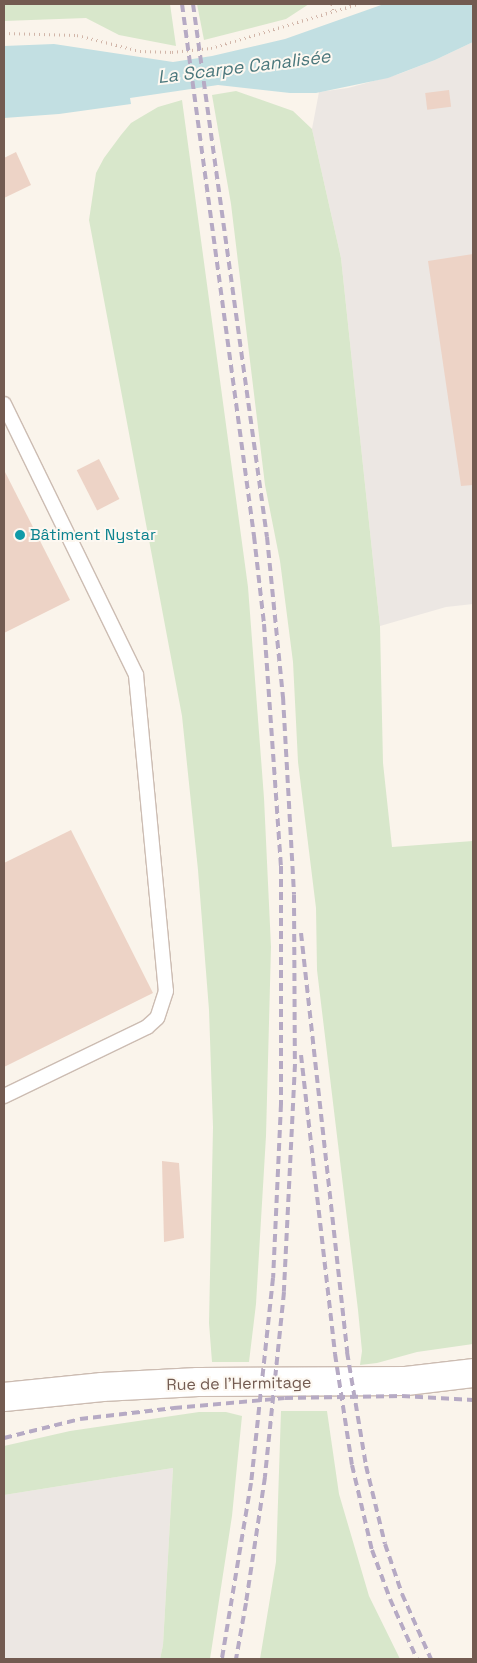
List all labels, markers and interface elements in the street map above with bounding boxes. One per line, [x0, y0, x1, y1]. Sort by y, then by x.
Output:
water label: La Scarpe Canalisée [157, 46, 331, 88]
place label: Bâtiment Nystar [30, 525, 156, 545]
marker: Bâtiment Nystar [14, 529, 26, 541]
street label: Rue de l'Hermitage [166, 1373, 312, 1395]

